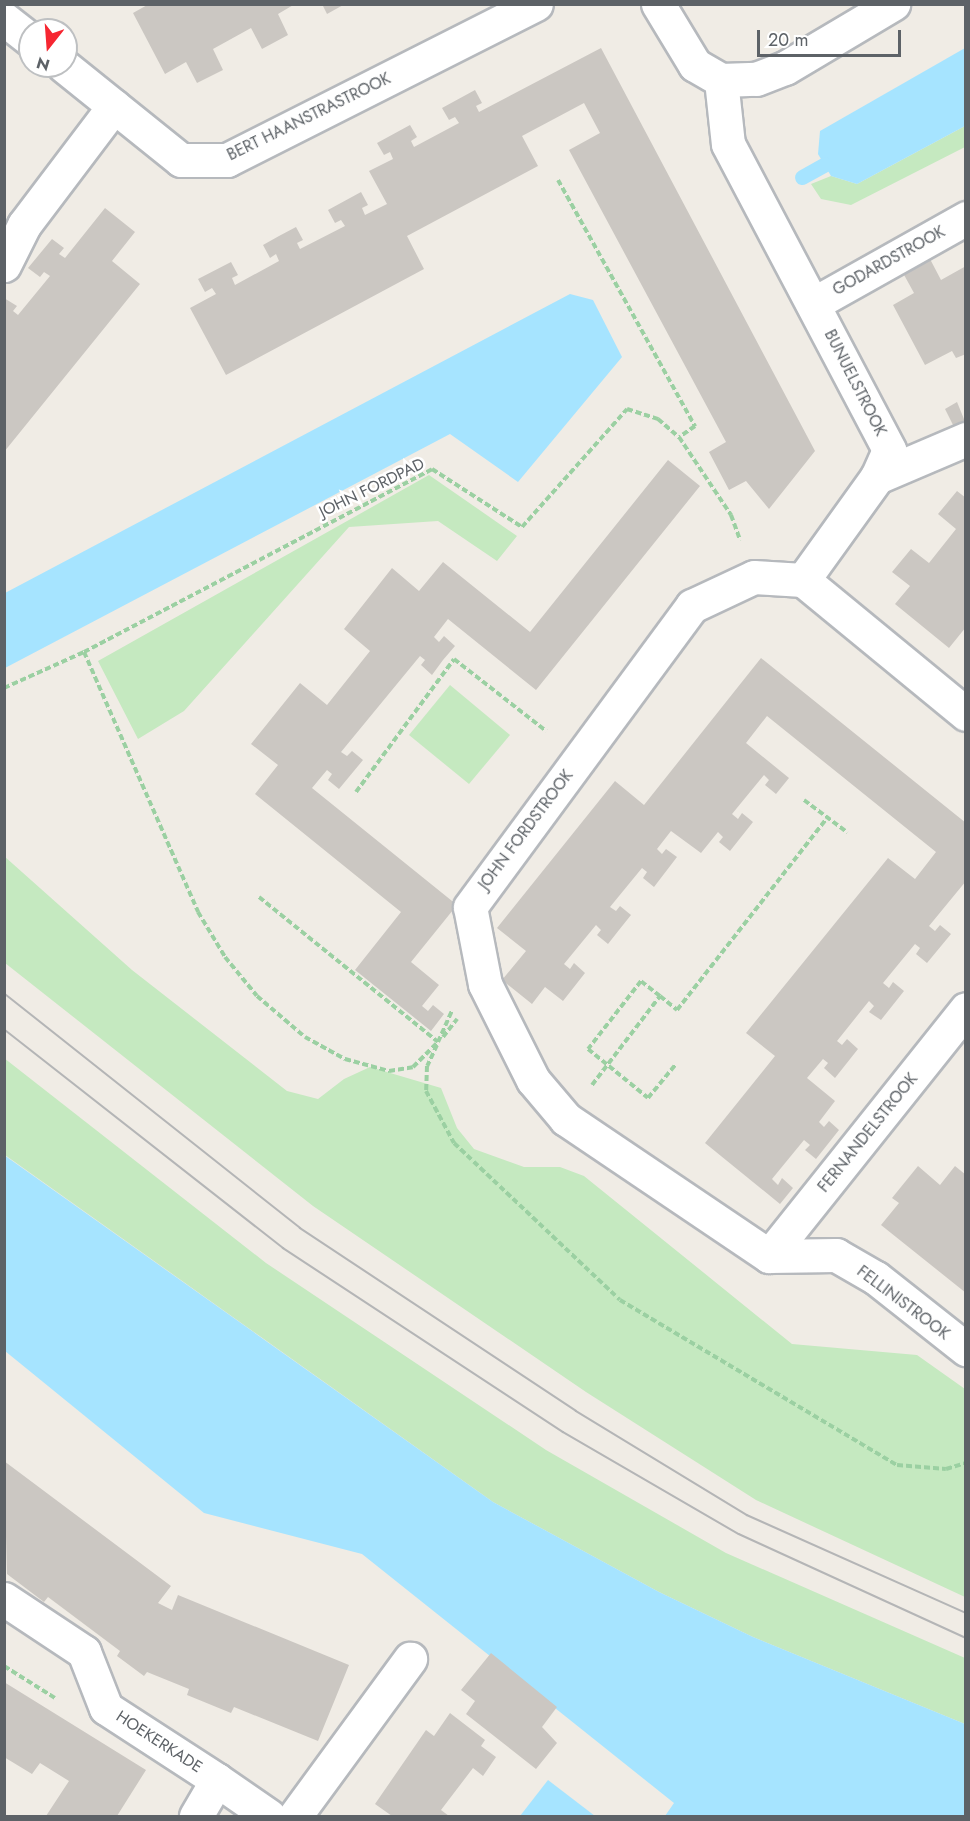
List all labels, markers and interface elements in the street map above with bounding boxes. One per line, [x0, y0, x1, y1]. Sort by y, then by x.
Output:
north arrow [18, 18, 78, 78]
scale bar [760, 18, 904, 56]
text: 20 m [768, 27, 808, 53]
text: N [34, 51, 53, 77]
street label: BERT HAANSTRASTROOK [224, 69, 394, 165]
street label: GODARDSTROOK [830, 222, 948, 300]
street label: BUNUELSTROOK [820, 327, 890, 439]
street label: JOHN FORDPAD [316, 454, 428, 522]
street label: JOHN FORDSTROOK [475, 766, 577, 894]
street label: FERNANDELSTROOK [814, 1070, 922, 1196]
street label: FELLINISTROOK [853, 1262, 953, 1344]
street label: HOEKERKADE [112, 1707, 206, 1777]

